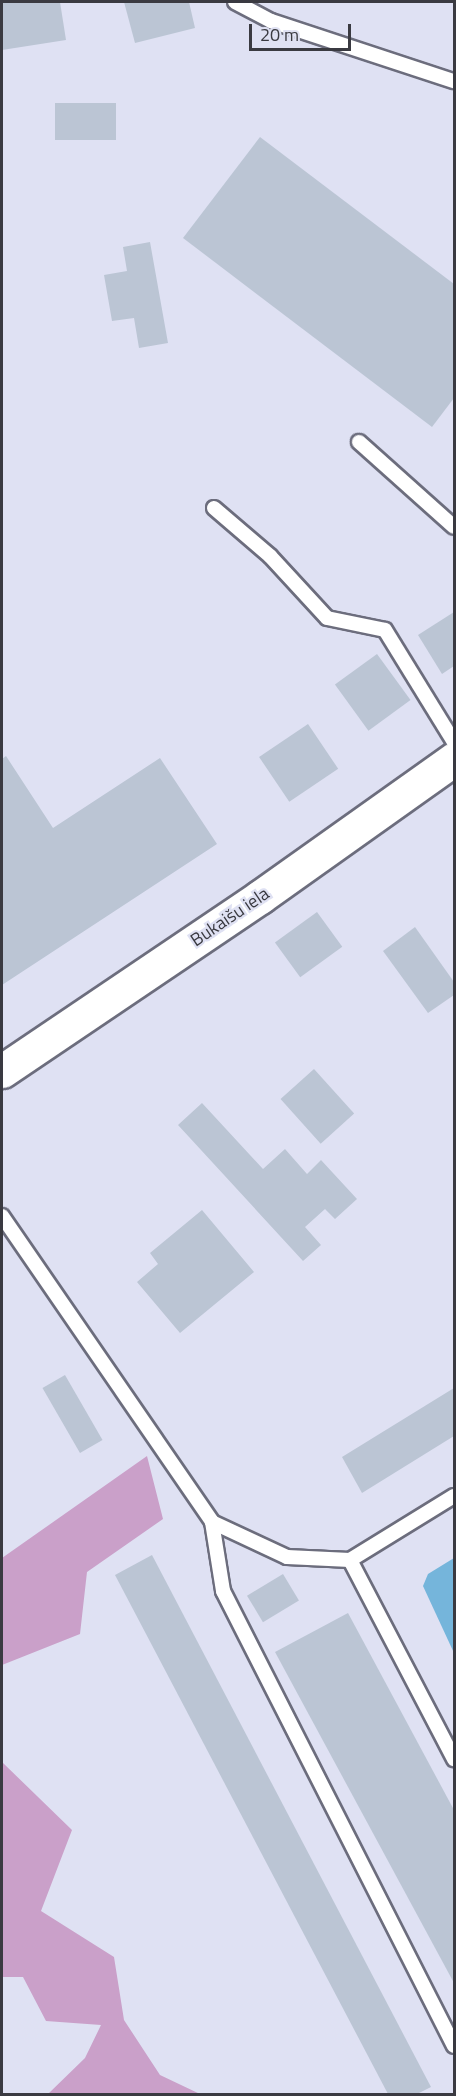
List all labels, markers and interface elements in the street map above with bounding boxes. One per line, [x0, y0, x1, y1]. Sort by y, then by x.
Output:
scale bar [252, 12, 354, 50]
text: 20 m [260, 21, 299, 48]
street label: Bukaišu iela [187, 883, 273, 951]

